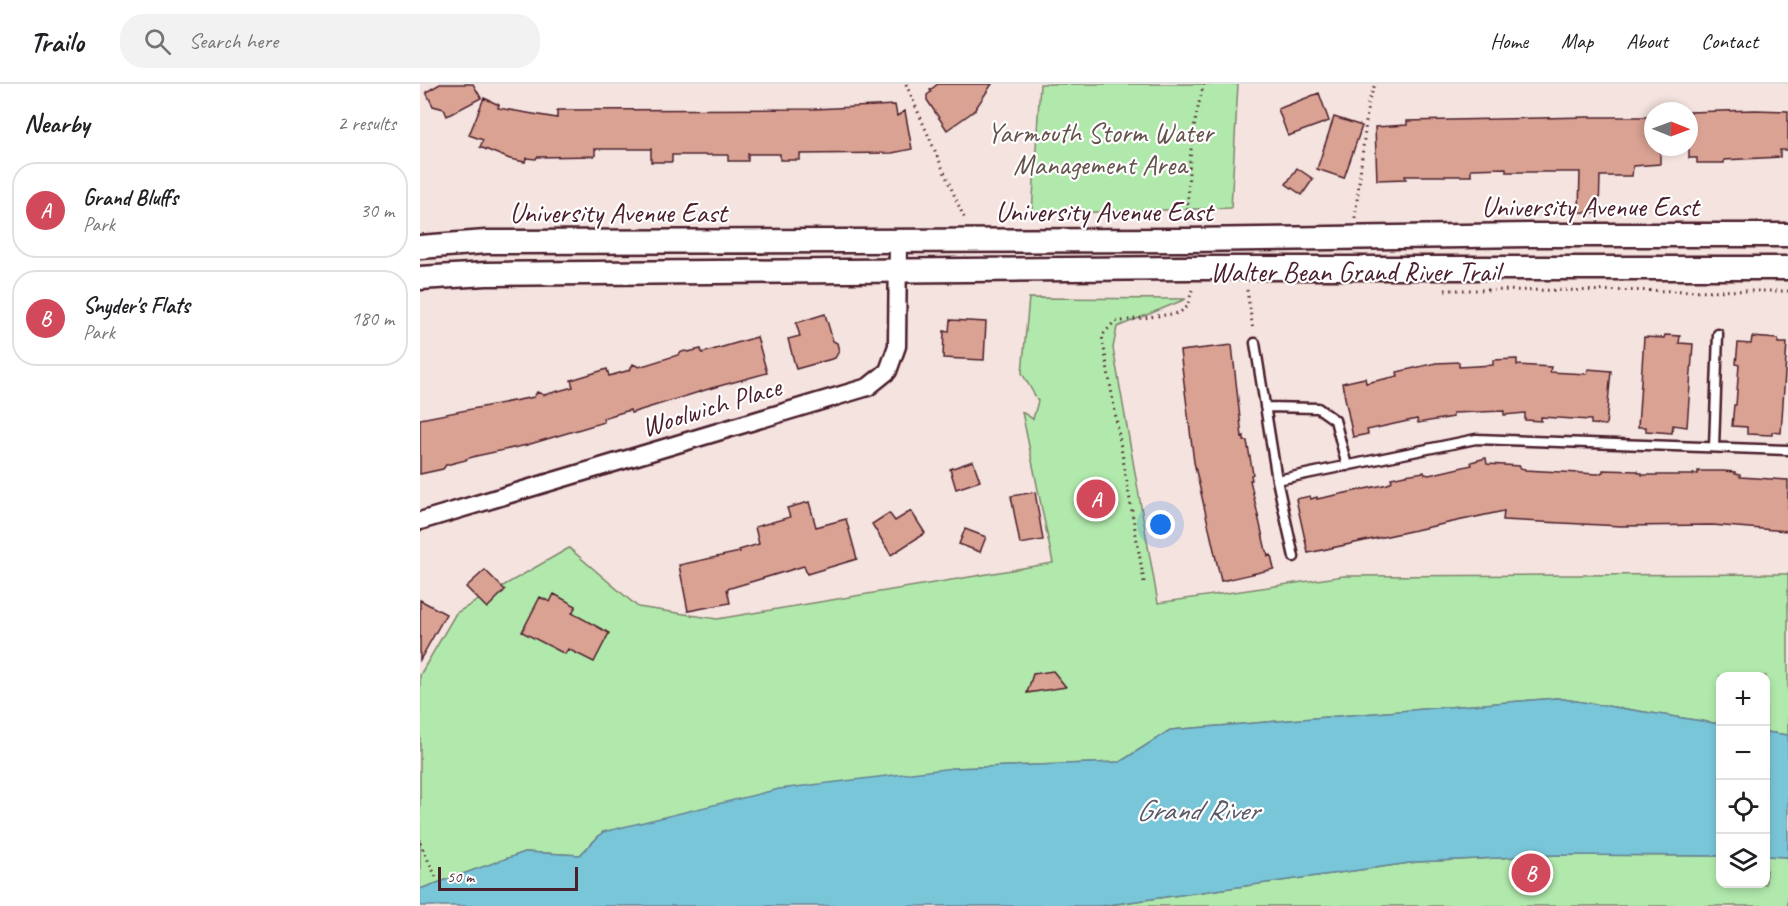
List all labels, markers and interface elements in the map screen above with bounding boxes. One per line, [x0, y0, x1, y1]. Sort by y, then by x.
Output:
search box [120, 14, 540, 68]
text: Trailo [30, 24, 84, 59]
icon: search [141, 25, 174, 58]
text: Search here [189, 27, 278, 55]
text: Home [1490, 28, 1528, 54]
text: Map [1561, 28, 1593, 54]
text: About [1626, 28, 1668, 54]
text: Contact [1701, 28, 1758, 54]
north arrow [1644, 102, 1698, 156]
text: Nearby [24, 107, 89, 140]
text: 2 results [337, 111, 396, 136]
park label: Yarmouth Storm Water Management Area [987, 115, 1215, 182]
text: Grand Bluffs [83, 184, 178, 212]
street label: University Avenue East [1481, 189, 1701, 224]
street label: University Avenue East [995, 194, 1215, 229]
street label: University Avenue East [509, 195, 729, 230]
text: A [40, 198, 51, 223]
text: 30 m [360, 198, 394, 223]
text: Park [83, 212, 115, 237]
street label: Walter Bean Grand River Trail [1210, 254, 1505, 289]
text: Snyder's Flats [83, 292, 190, 320]
text: B [40, 306, 51, 331]
text: 180 m [351, 306, 394, 331]
text: Park [83, 320, 115, 345]
street label: Woolwich Place [637, 368, 787, 444]
pin: A [1076, 476, 1116, 522]
your location [1146, 510, 1175, 539]
map controls [1716, 672, 1770, 888]
button: + [1716, 672, 1770, 726]
button: − [1716, 726, 1770, 780]
button: locate [1716, 780, 1770, 834]
water label: Grand River [1136, 791, 1262, 829]
button: layers [1716, 834, 1770, 888]
pin: B [1512, 850, 1550, 896]
scale bar [438, 864, 578, 892]
text: 50 m [447, 867, 474, 887]

